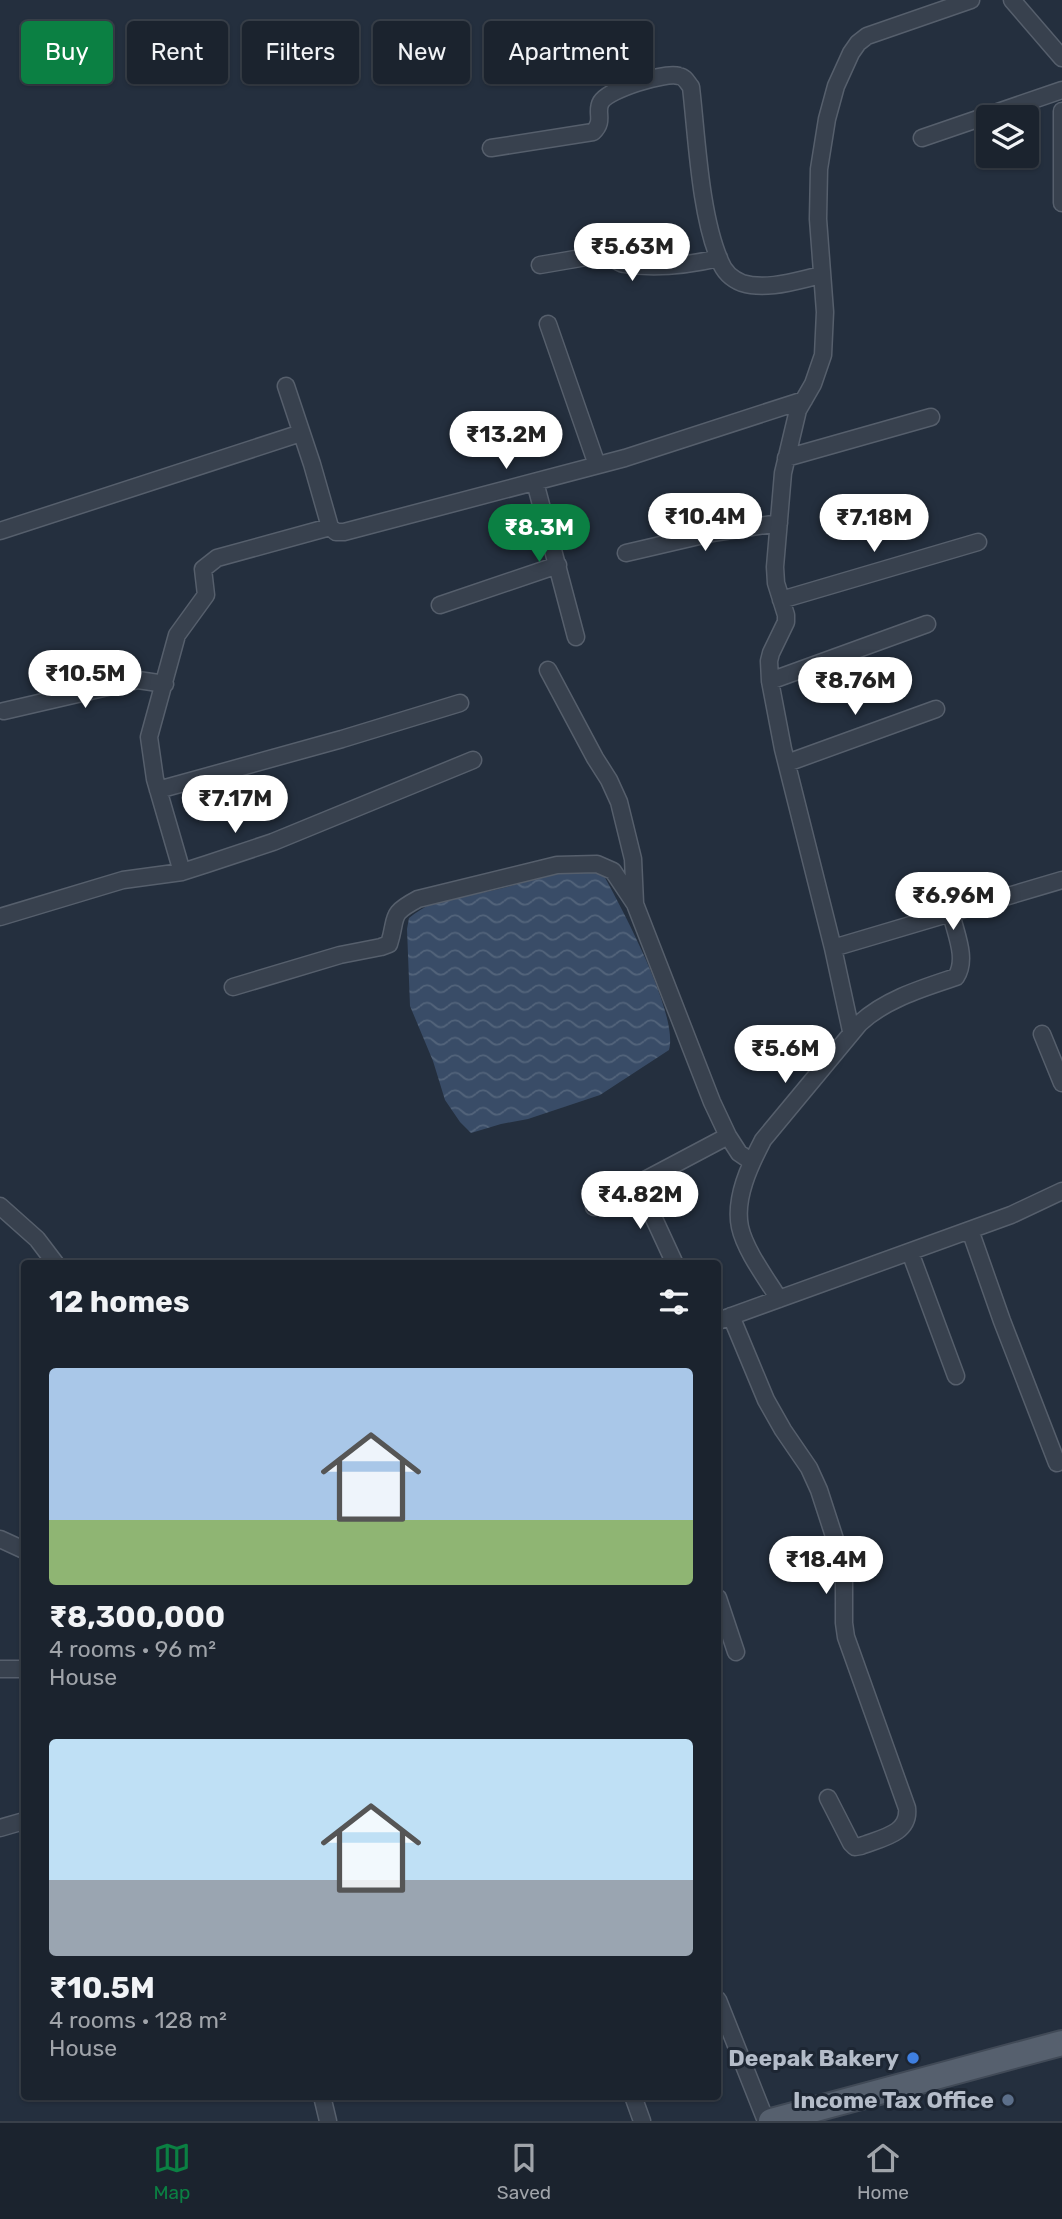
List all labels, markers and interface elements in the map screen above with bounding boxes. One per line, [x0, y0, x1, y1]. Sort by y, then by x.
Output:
chip: Buy [21, 21, 113, 84]
chip: Rent [127, 21, 228, 84]
chip: Filters [242, 21, 359, 84]
chip: New [373, 21, 470, 84]
chip: Apartment [484, 21, 653, 84]
map controls [976, 105, 1039, 168]
button: layers [976, 105, 1039, 168]
pin: ₹5.63M [575, 224, 689, 283]
text: ₹5.63M [590, 232, 674, 260]
pin: ₹13.2M [449, 412, 563, 471]
text: ₹13.2M [466, 420, 546, 448]
pin: ₹10.4M [648, 494, 762, 553]
pin: ₹7.18M [817, 494, 931, 554]
text: ₹10.4M [664, 502, 746, 530]
text: ₹7.18M [836, 503, 912, 531]
pin: ₹8.3M [490, 504, 588, 564]
text: ₹8.3M [504, 513, 574, 541]
pin: ₹10.5M [28, 650, 142, 710]
pin: ₹8.76M [798, 658, 912, 717]
text: ₹10.5M [44, 659, 126, 687]
text: ₹8.76M [814, 666, 896, 694]
pin: ₹7.17M [178, 776, 292, 835]
text: ₹7.17M [198, 784, 272, 812]
pin: ₹6.96M [896, 872, 1010, 932]
text: ₹6.96M [911, 881, 995, 909]
pin: ₹5.6M [736, 1026, 834, 1085]
text: ₹5.6M [751, 1034, 820, 1062]
pin: ₹4.82M [583, 1172, 697, 1231]
text: ₹4.82M [597, 1180, 683, 1208]
icon: filters [655, 1283, 693, 1321]
text: 12 homes [49, 1284, 190, 1320]
icon: home [308, 1414, 434, 1540]
pin: ₹18.4M [769, 1536, 883, 1596]
text: ₹18.4M [785, 1545, 867, 1573]
text: ₹8,300,000 [49, 1599, 225, 1635]
text: 4 rooms · 96 m² [49, 1635, 216, 1663]
text: House [49, 1663, 117, 1691]
icon: home [308, 1785, 434, 1911]
text: ₹10.5M [49, 1970, 155, 2006]
text: 4 rooms · 128 m² [49, 2006, 227, 2034]
text: House [49, 2034, 117, 2062]
place label: Deepak Bakery [728, 2044, 899, 2072]
marker: Deepak Bakery [905, 2050, 921, 2066]
place label: Income Tax Office [793, 2086, 994, 2114]
marker: Income Tax Office [1000, 2092, 1016, 2108]
tab: Map [153, 2139, 191, 2204]
tab: Saved [497, 2139, 551, 2204]
tab: Home [857, 2139, 909, 2204]

